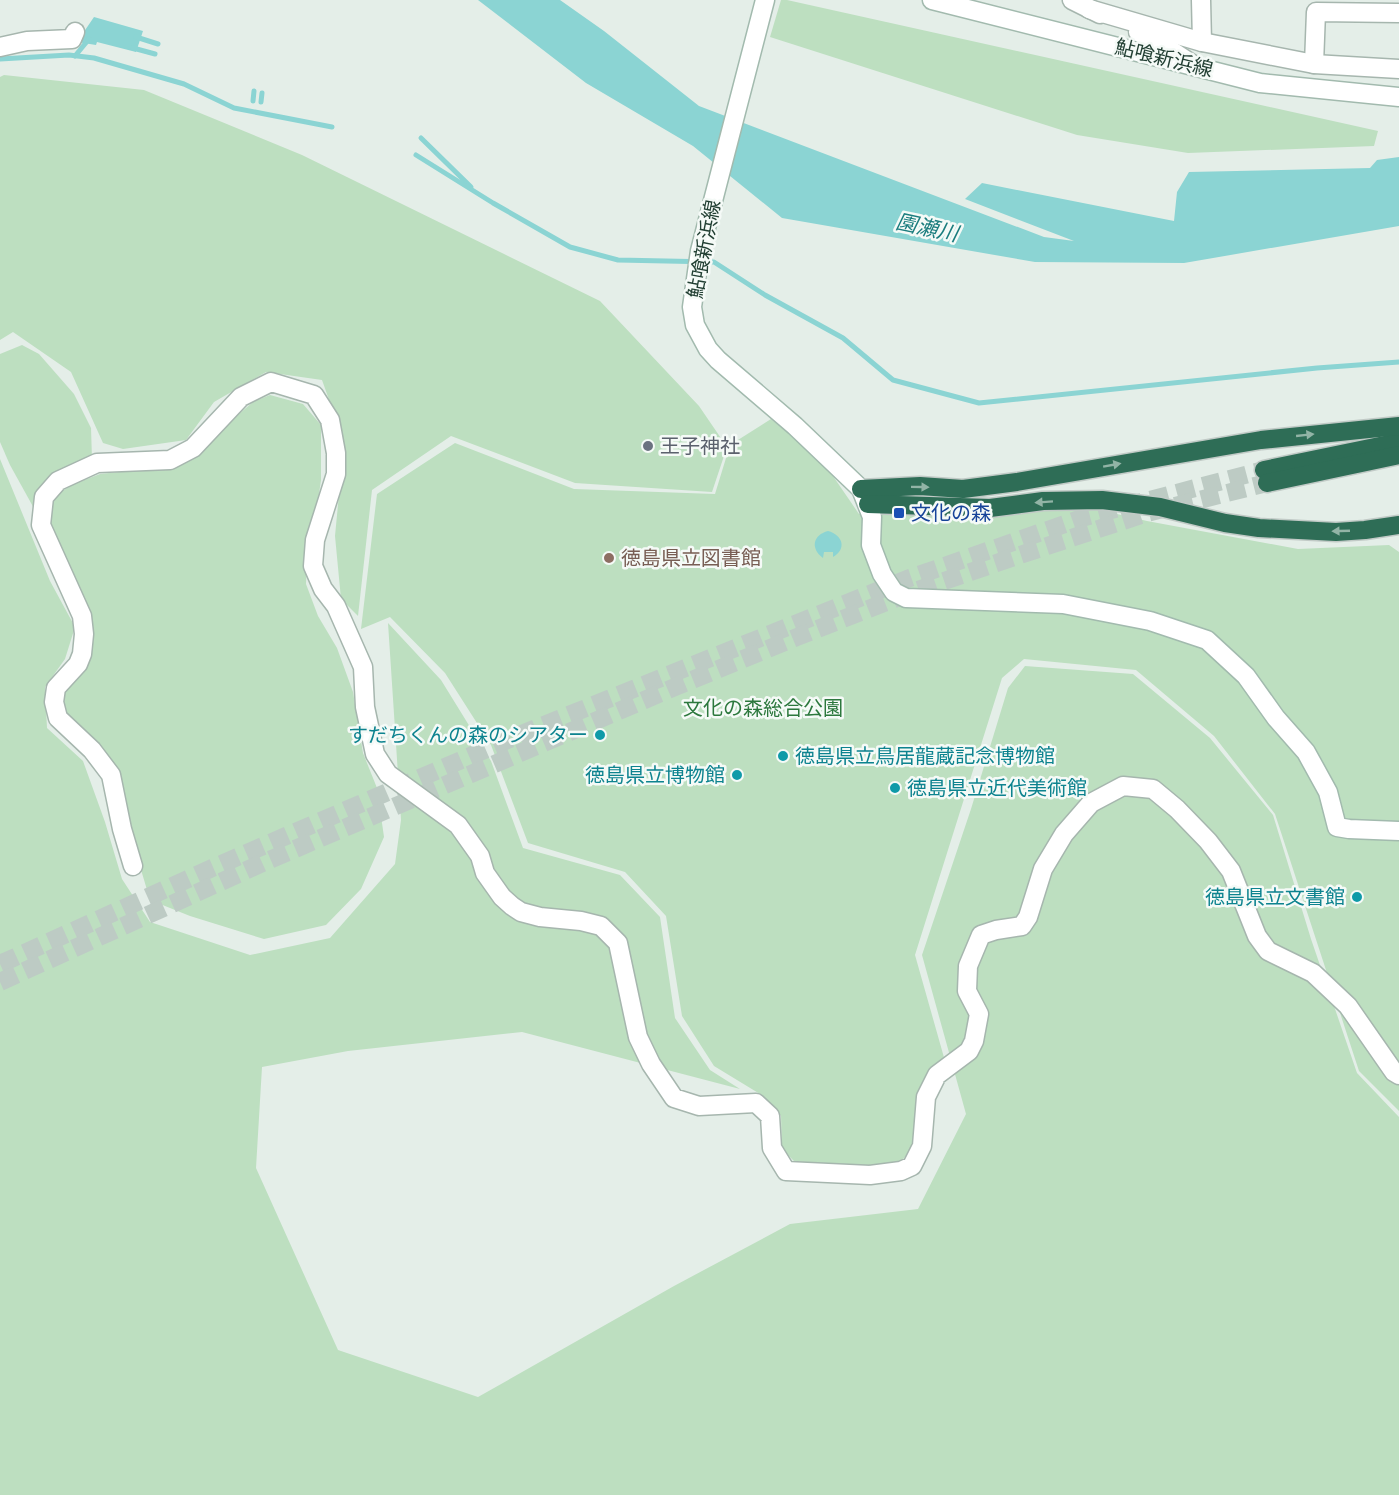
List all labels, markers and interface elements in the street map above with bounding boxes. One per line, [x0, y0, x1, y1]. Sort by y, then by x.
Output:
street label: 鮎喰新浜線 [1112, 32, 1216, 83]
street label: 鮎喰新浜線 [681, 197, 726, 301]
water label: 園瀬川 [893, 207, 963, 248]
one-way arrow [1296, 430, 1315, 440]
place label: 王子神社 [660, 432, 740, 459]
marker: 王子神社 [641, 439, 655, 453]
one-way arrow [1103, 460, 1122, 469]
one-way arrow [910, 482, 929, 492]
one-way arrow [1034, 497, 1053, 506]
place label: 文化の森 [911, 499, 991, 526]
marker: 文化の森 [892, 506, 906, 520]
one-way arrow [1331, 527, 1350, 536]
place label: 徳島県立図書館 [621, 544, 761, 571]
marker: 徳島県立図書館 [602, 551, 616, 565]
park label: 文化の森総合公園 [683, 694, 843, 721]
place label: すだちくんの森のシアター [348, 721, 588, 748]
marker: すだちくんの森のシアター [593, 728, 607, 742]
place label: 徳島県立鳥居龍蔵記念博物館 [795, 742, 1055, 769]
marker: 徳島県立鳥居龍蔵記念博物館 [776, 749, 790, 763]
place label: 徳島県立博物館 [585, 761, 725, 788]
marker: 徳島県立博物館 [730, 768, 744, 782]
place label: 徳島県立近代美術館 [907, 774, 1087, 801]
marker: 徳島県立近代美術館 [888, 781, 902, 795]
place label: 徳島県立文書館 [1205, 883, 1345, 910]
marker: 徳島県立文書館 [1350, 890, 1364, 904]

